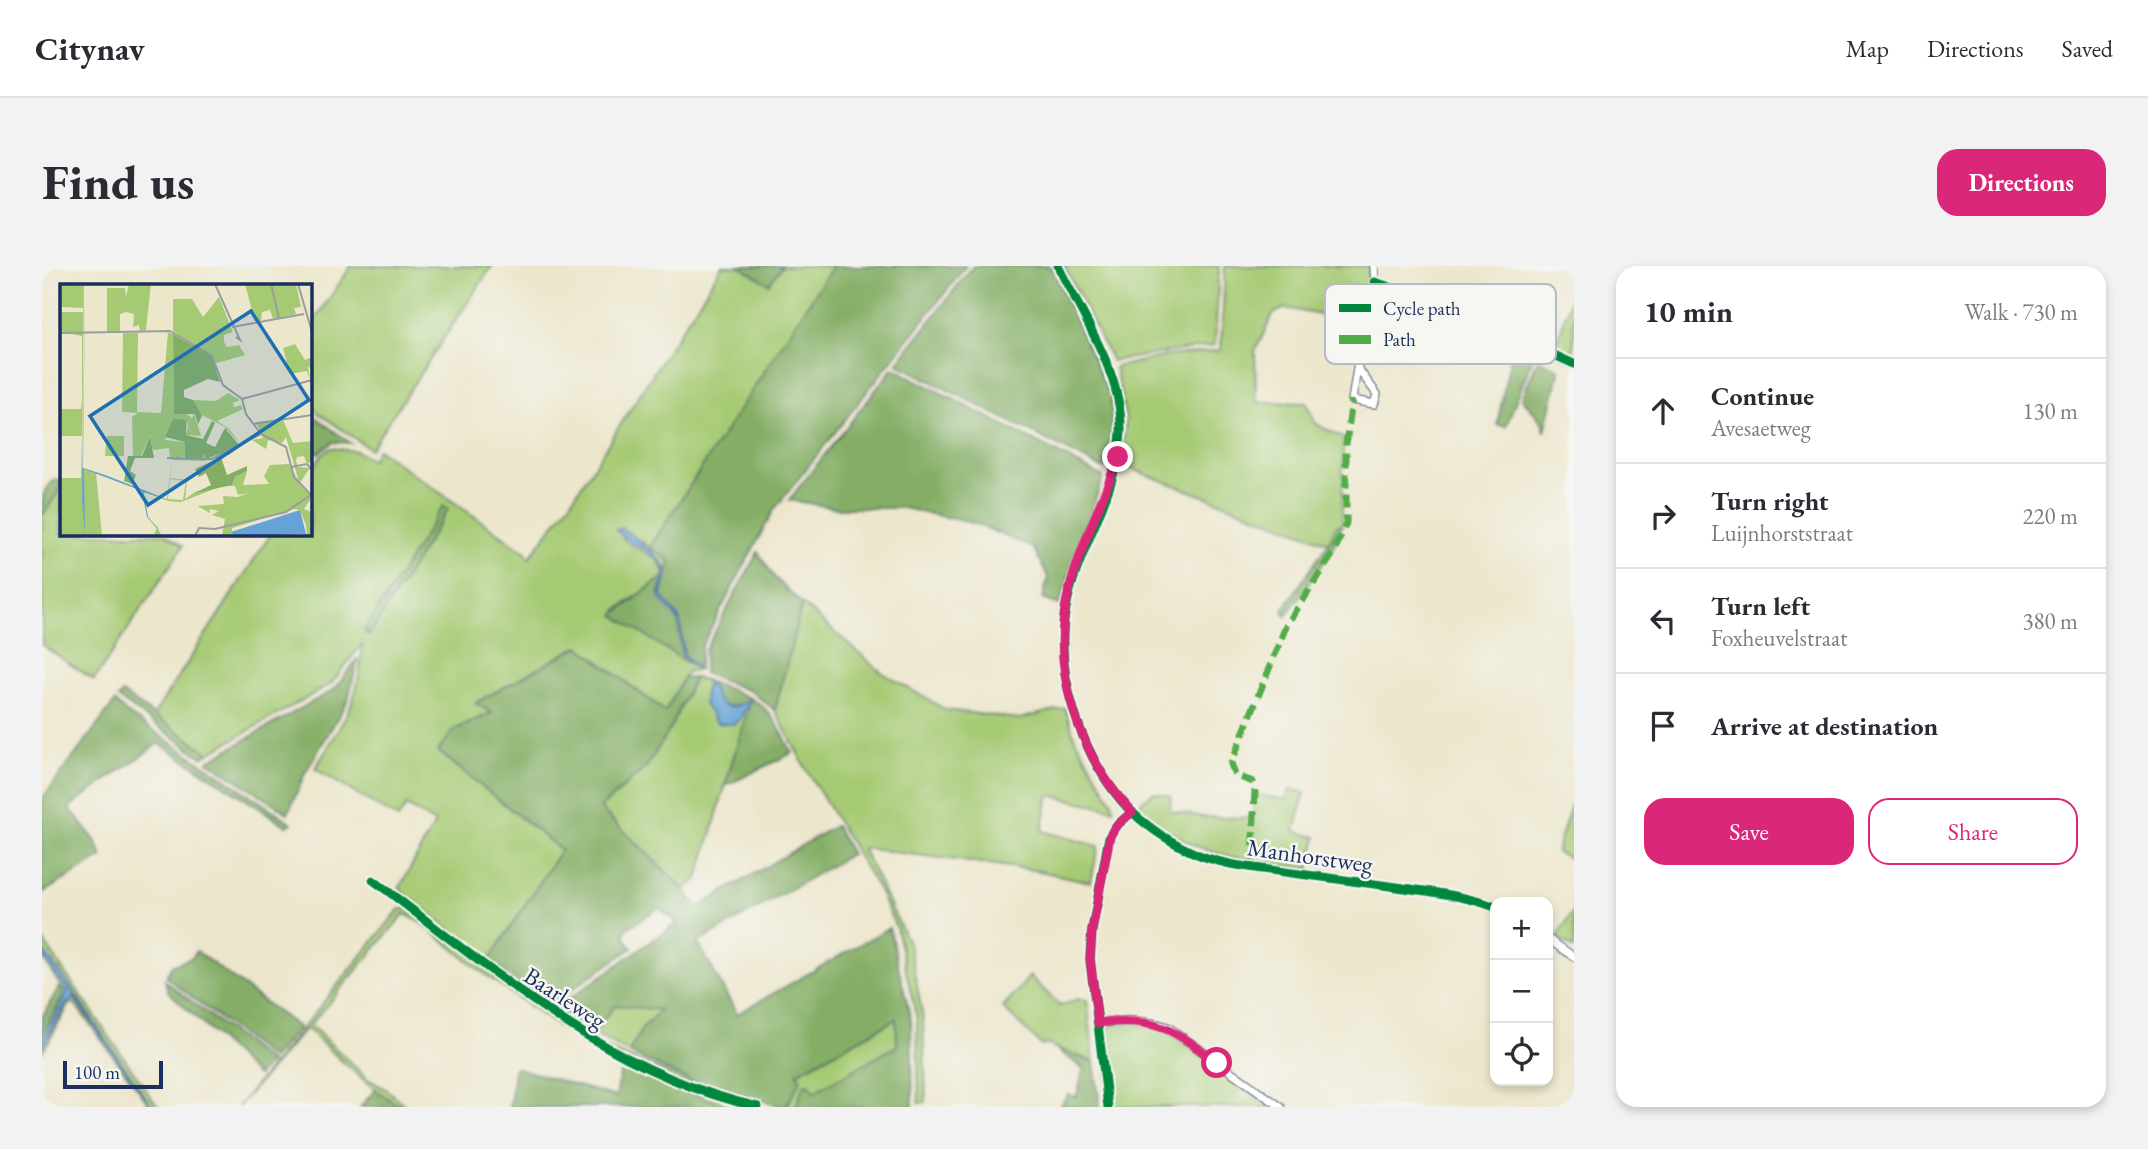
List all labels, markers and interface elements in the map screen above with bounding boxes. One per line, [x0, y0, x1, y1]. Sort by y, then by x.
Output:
text: Citynav [35, 27, 145, 70]
text: Map [1846, 33, 1889, 64]
text: Directions [1927, 33, 2024, 64]
text: Saved [2062, 33, 2113, 64]
button: Directions [1937, 149, 2106, 216]
text: Find us [42, 150, 194, 214]
inset map [60, 284, 312, 536]
legend [1325, 284, 1556, 364]
text: 10 min [1644, 292, 1733, 331]
text: Cycle path [1383, 296, 1461, 321]
text: Walk · 730 m [1964, 297, 2078, 327]
text: Path [1383, 327, 1416, 352]
text: Continue [1711, 379, 1814, 413]
icon: ahead [1644, 392, 1682, 430]
text: 130 m [2022, 396, 2078, 426]
text: Avesaetweg [1711, 413, 1811, 443]
route end [1102, 441, 1133, 472]
text: Turn right [1711, 484, 1829, 518]
icon: right [1644, 497, 1682, 535]
text: 220 m [2022, 501, 2078, 531]
text: Luijnhorststraat [1711, 518, 1853, 548]
text: Turn left [1711, 589, 1810, 623]
icon: left [1644, 602, 1682, 640]
text: 380 m [2022, 606, 2078, 636]
text: Foxheuvelstraat [1711, 623, 1847, 653]
icon: arrive [1644, 707, 1682, 745]
text: Arrive at destination [1711, 709, 1938, 743]
button: Save [1644, 798, 1854, 865]
button: Share [1868, 798, 2078, 865]
street label: Manhorstweg [1245, 831, 1375, 880]
map controls [1490, 897, 1553, 1086]
button: + [1490, 897, 1553, 960]
street label: Baarleweg [518, 960, 613, 1036]
button: − [1490, 960, 1553, 1023]
button: locate [1490, 1023, 1553, 1086]
route start [1201, 1047, 1232, 1078]
scale bar [63, 1058, 163, 1090]
text: 100 m [74, 1060, 120, 1085]

